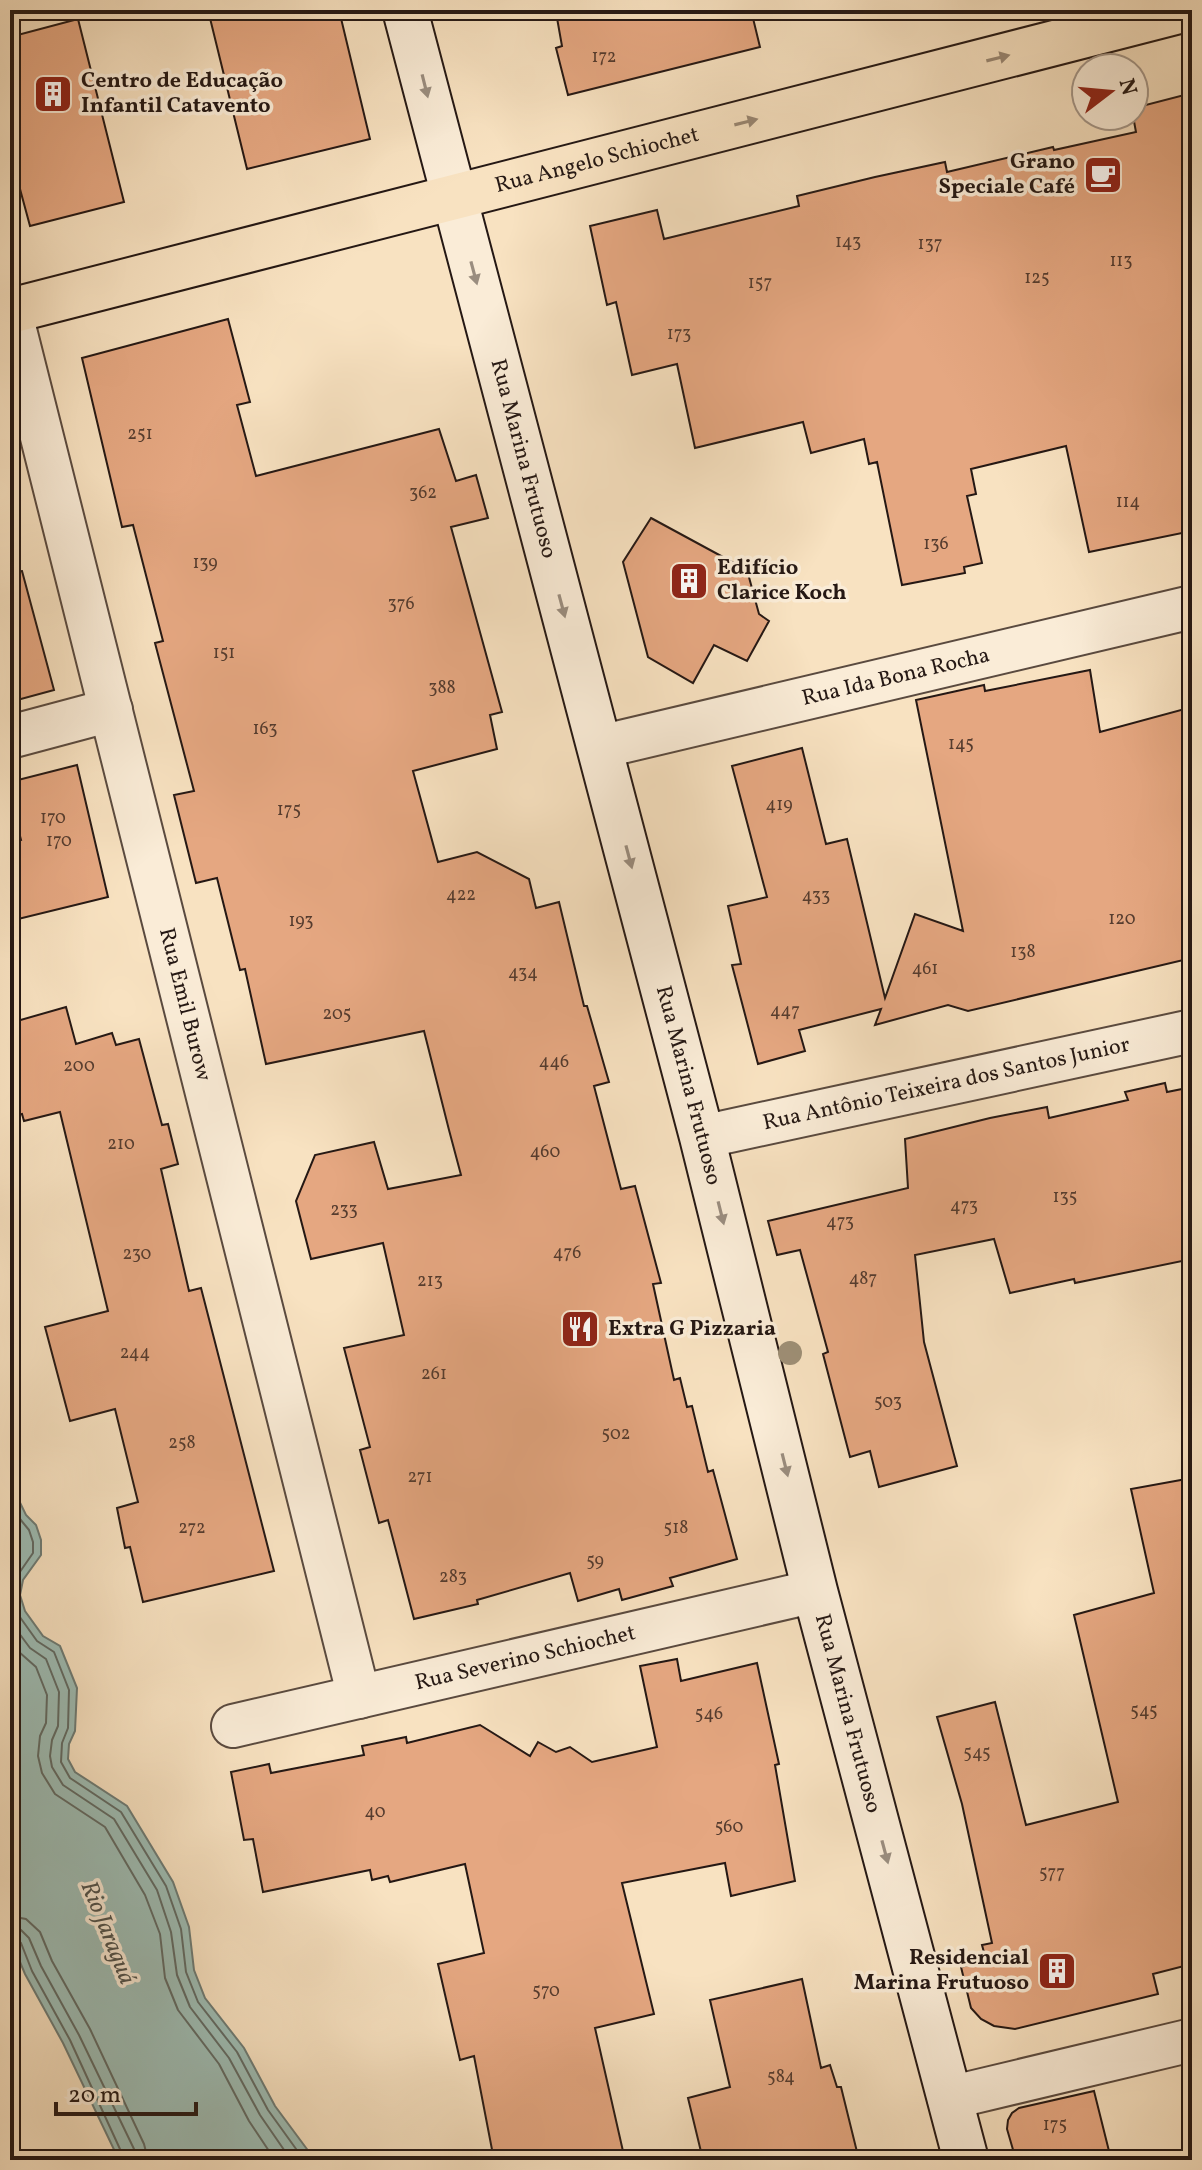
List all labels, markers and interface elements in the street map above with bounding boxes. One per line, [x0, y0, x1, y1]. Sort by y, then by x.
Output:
house number: 172 [591, 45, 617, 70]
one-way arrow [986, 51, 1011, 63]
north arrow [1070, 52, 1150, 132]
place label: Centro de Educação Infantil Catavento [81, 66, 283, 122]
building icon: Centro de Educação Infantil Catavento [32, 73, 74, 115]
one-way arrow [419, 73, 431, 98]
text: N [1110, 75, 1144, 99]
one-way arrow [734, 116, 759, 128]
street label: Rua Angelo Schiochet [492, 119, 703, 201]
place label: Grano Speciale Café [938, 147, 1075, 203]
cafe icon: Grano Speciale Café [1082, 154, 1124, 196]
house number: 143 [835, 230, 861, 255]
house number: 137 [918, 232, 942, 257]
house number: 113 [1109, 249, 1133, 274]
one-way arrow [468, 261, 480, 286]
house number: 125 [1024, 266, 1050, 291]
house number: 157 [748, 271, 772, 296]
house number: 173 [667, 322, 691, 347]
street label: Rua Marina Frutuoso [482, 356, 564, 562]
house number: 251 [127, 422, 153, 447]
house number: 362 [409, 481, 437, 506]
house number: 114 [1116, 490, 1140, 515]
house number: 136 [923, 532, 949, 557]
house number: 139 [192, 551, 218, 576]
place label: Edifício Clarice Koch [717, 553, 846, 609]
building icon: Edifício Clarice Koch [668, 560, 710, 602]
house number: 376 [387, 592, 415, 617]
one-way arrow [557, 593, 569, 618]
street label: Rua Ida Bona Rocha [799, 640, 993, 714]
house number: 151 [213, 641, 235, 666]
house number: 388 [428, 676, 456, 701]
house number: 163 [252, 717, 278, 742]
house number: 145 [948, 732, 974, 757]
house number: 419 [765, 793, 793, 818]
house number: 175 [277, 798, 301, 823]
house number: 170 [40, 806, 66, 831]
house number: 170 [46, 829, 72, 854]
one-way arrow [623, 844, 635, 869]
house number: 422 [446, 883, 476, 908]
house number: 433 [802, 884, 830, 909]
house number: 120 [1108, 907, 1136, 932]
house number: 193 [288, 909, 314, 934]
street label: Rua Emil Burow [151, 924, 219, 1084]
house number: 138 [1010, 940, 1036, 965]
house number: 461 [912, 957, 938, 982]
house number: 434 [508, 961, 538, 986]
street label: Rua Marina Frutuoso [647, 982, 729, 1188]
house number: 447 [770, 999, 800, 1024]
house number: 205 [323, 1002, 351, 1027]
street label: Rua Antônio Teixeira dos Santos Junior [760, 1029, 1133, 1139]
house number: 446 [539, 1050, 569, 1075]
house number: 200 [63, 1054, 95, 1079]
house number: 210 [107, 1132, 135, 1157]
house number: 460 [530, 1140, 560, 1165]
house number: 135 [1053, 1185, 1077, 1210]
house number: 473 [950, 1194, 978, 1219]
house number: 233 [330, 1198, 358, 1223]
one-way arrow [716, 1200, 728, 1225]
house number: 473 [826, 1210, 854, 1235]
house number: 476 [553, 1241, 581, 1266]
house number: 230 [123, 1242, 152, 1267]
house number: 487 [849, 1267, 877, 1292]
house number: 213 [417, 1269, 443, 1294]
restaurant icon: Extra G Pizzaria [559, 1308, 601, 1350]
place label: Extra G Pizzaria [608, 1314, 776, 1345]
house number: 244 [120, 1341, 150, 1366]
house number: 261 [421, 1362, 447, 1387]
house number: 503 [874, 1390, 902, 1415]
house number: 502 [602, 1422, 630, 1447]
house number: 258 [168, 1431, 196, 1456]
one-way arrow [779, 1453, 791, 1478]
house number: 271 [408, 1465, 432, 1490]
house number: 272 [178, 1516, 206, 1541]
house number: 518 [664, 1516, 688, 1541]
house number: 59 [586, 1549, 604, 1574]
house number: 283 [439, 1565, 467, 1590]
street label: Rua Marina Frutuoso [806, 1610, 889, 1816]
street label: Rua Severino Schiochet [412, 1618, 639, 1699]
house number: 545 [1130, 1699, 1158, 1724]
house number: 546 [695, 1702, 723, 1727]
house number: 545 [963, 1741, 991, 1766]
house number: 40 [364, 1800, 386, 1825]
house number: 560 [715, 1815, 743, 1840]
one-way arrow [879, 1840, 891, 1865]
house number: 577 [1039, 1861, 1065, 1886]
water label: Rio Jaraguá [71, 1876, 143, 1990]
place label: Residencial Marina Frutuoso [854, 1943, 1029, 1999]
building icon: Residencial Marina Frutuoso [1036, 1950, 1078, 1992]
house number: 570 [532, 1979, 560, 2004]
house number: 584 [767, 2065, 795, 2090]
scale bar [56, 2066, 196, 2116]
text: 20 m [68, 2079, 121, 2113]
house number: 175 [1043, 2113, 1067, 2138]

